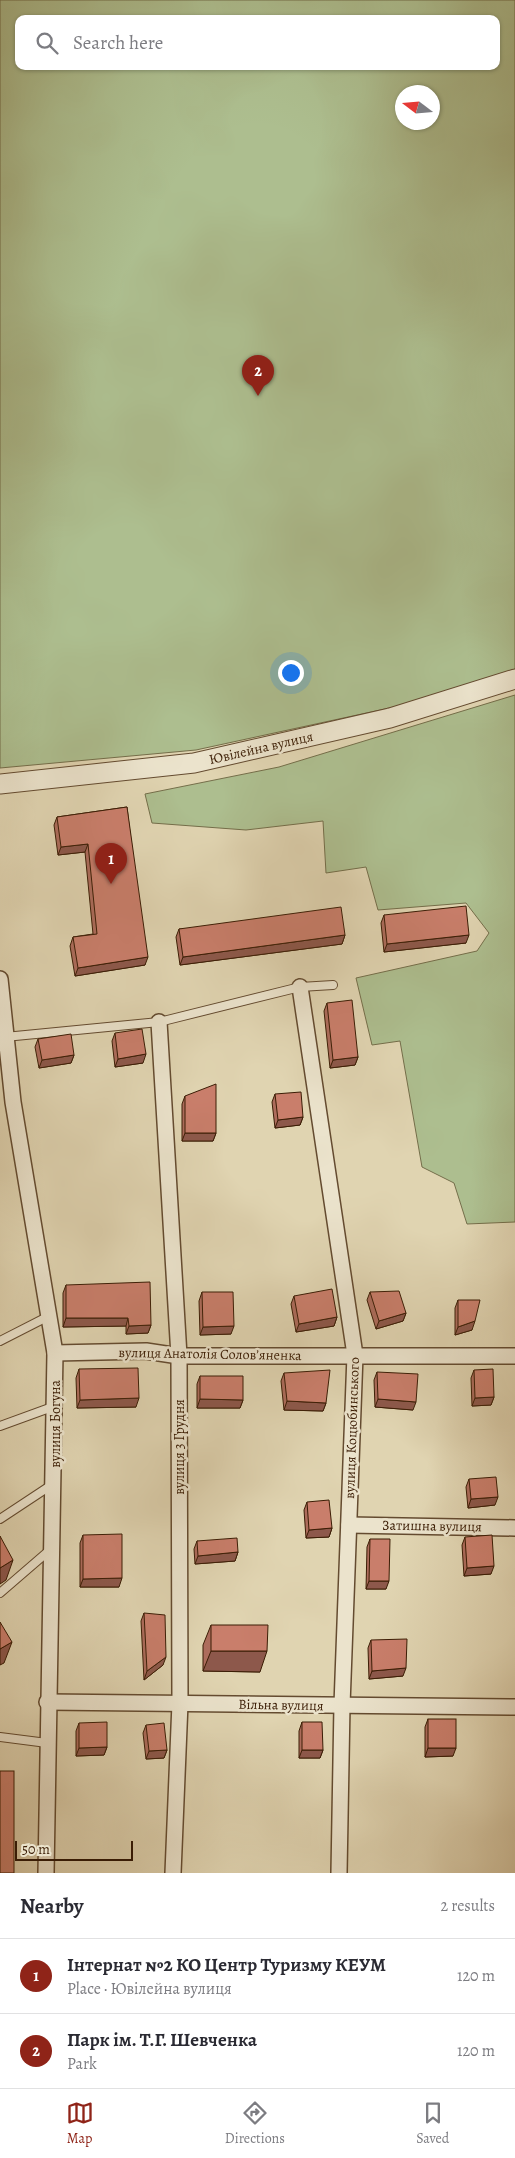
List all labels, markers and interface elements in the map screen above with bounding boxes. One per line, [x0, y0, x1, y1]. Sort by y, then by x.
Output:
search box [15, 15, 500, 70]
icon: search [33, 29, 61, 57]
text: Search here [73, 30, 163, 56]
north arrow [395, 85, 440, 130]
pin: 2 [242, 355, 274, 396]
your location [278, 660, 304, 686]
street label: Ювілейна вулиця [207, 727, 315, 769]
pin: 1 [95, 843, 127, 884]
street label: вулиця Анатолія Соловʼяненка [118, 1343, 302, 1365]
street label: вулиця Коцюбинського [340, 1357, 364, 1499]
street label: вулиця Богуна [46, 1380, 65, 1468]
street label: вулиця 3 Грудня [170, 1399, 189, 1495]
street label: Затишна вулиця [382, 1516, 482, 1536]
street label: Вільна вулиця [238, 1695, 324, 1715]
scale bar [15, 1838, 132, 1861]
text: 50 m [22, 1840, 50, 1859]
text: Nearby [20, 1892, 83, 1920]
text: 2 results [440, 1895, 495, 1917]
text: Інтернат №2 КО Центр Туризму КЕУМ [67, 1952, 386, 1978]
text: 1 [33, 1965, 39, 1987]
text: 120 m [457, 1965, 495, 1987]
text: Place · Ювілейна вулиця [67, 1978, 232, 2000]
text: Парк ім. Т.Г. Шевченка [67, 2027, 257, 2053]
text: 2 [32, 2040, 40, 2062]
text: 120 m [457, 2040, 495, 2062]
text: Park [67, 2053, 97, 2075]
tab: Map [66, 2099, 94, 2148]
tab: Directions [225, 2099, 285, 2148]
tab: Saved [416, 2099, 449, 2148]

